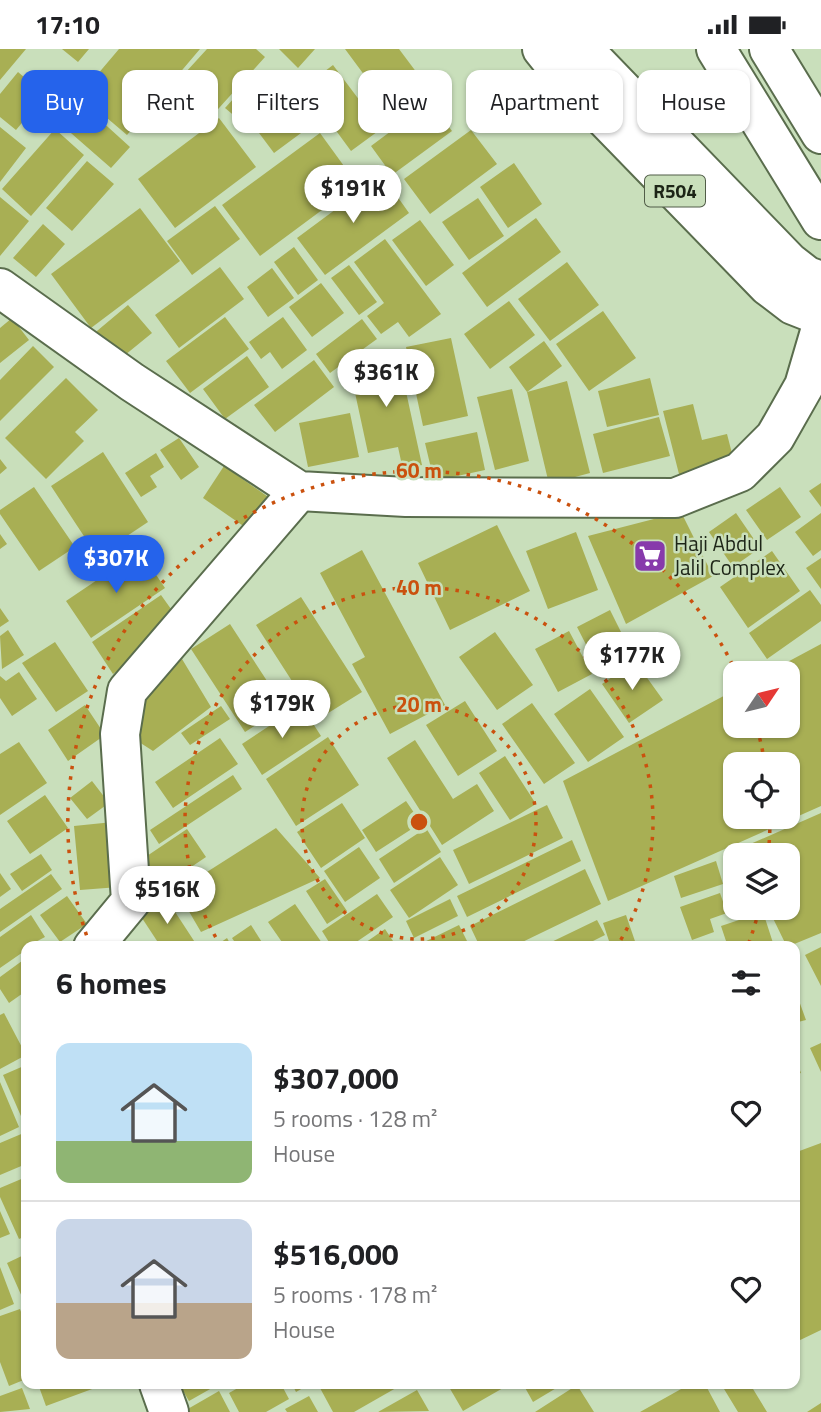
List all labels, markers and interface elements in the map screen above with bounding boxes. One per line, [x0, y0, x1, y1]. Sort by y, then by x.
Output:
text: 17:10 [35, 5, 100, 44]
chip: Buy [21, 70, 108, 133]
chip: Rent [122, 70, 218, 133]
chip: Filters [232, 70, 344, 133]
chip: New [358, 70, 452, 133]
chip: Apartment [466, 70, 623, 133]
chip: House [637, 70, 750, 133]
pin: $191K [304, 165, 402, 225]
text: $191K [320, 170, 386, 205]
road number: R504 [645, 175, 705, 207]
pin: $361K [337, 349, 435, 409]
text: $361K [353, 354, 419, 389]
text: 60 m [396, 454, 442, 486]
place label: Haji Abdul Jalil Complex [674, 527, 786, 583]
pin: $307K [67, 535, 165, 595]
supermarket icon: Haji Abdul Jalil Complex [631, 537, 669, 575]
text: $307K [83, 540, 149, 575]
text: 40 m [396, 571, 442, 603]
pin: $177K [583, 633, 681, 692]
text: $177K [599, 637, 665, 672]
north arrow [723, 661, 800, 739]
map controls [723, 661, 800, 920]
pin: $179K [233, 681, 331, 740]
text: $179K [249, 685, 315, 720]
text: 20 m [396, 688, 442, 720]
button: locate [723, 752, 800, 829]
centre of rings [407, 810, 431, 834]
button: layers [723, 843, 800, 920]
pin: $516K [118, 867, 216, 926]
text: $516K [134, 871, 200, 906]
text: 6 homes [56, 960, 167, 1006]
icon: filters [727, 964, 765, 1002]
text: $307,000 [273, 1055, 399, 1101]
icon: home [112, 1071, 196, 1155]
icon: heart [727, 1094, 765, 1132]
text: 5 rooms · 128 m² [273, 1101, 437, 1136]
text: House [273, 1136, 335, 1171]
text: $516,000 [273, 1231, 399, 1277]
icon: home [112, 1247, 196, 1331]
icon: heart [727, 1270, 765, 1308]
text: 5 rooms · 178 m² [273, 1277, 437, 1312]
text: House [273, 1312, 335, 1347]

